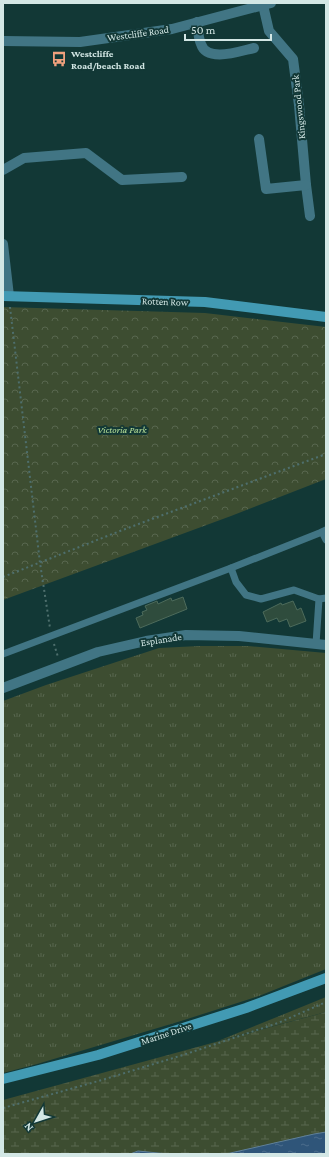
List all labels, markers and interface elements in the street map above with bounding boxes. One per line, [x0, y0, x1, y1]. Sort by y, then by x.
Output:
scale bar [185, 16, 271, 42]
text: 50 m [191, 23, 216, 37]
street label: Westcliffe Road [107, 24, 170, 43]
place label: Westcliffe Road/beach Road [70, 48, 145, 71]
bus stop icon: Westcliffe Road/beach Road [50, 50, 68, 68]
street label: Kingswood Park [290, 74, 307, 140]
street label: Rotten Row [142, 295, 189, 308]
park label: Victoria Park [97, 424, 147, 435]
street label: Esplanade [140, 631, 183, 648]
street label: Marine Drive [139, 1020, 193, 1047]
north arrow [16, 1101, 56, 1141]
text: N [21, 1120, 35, 1134]

